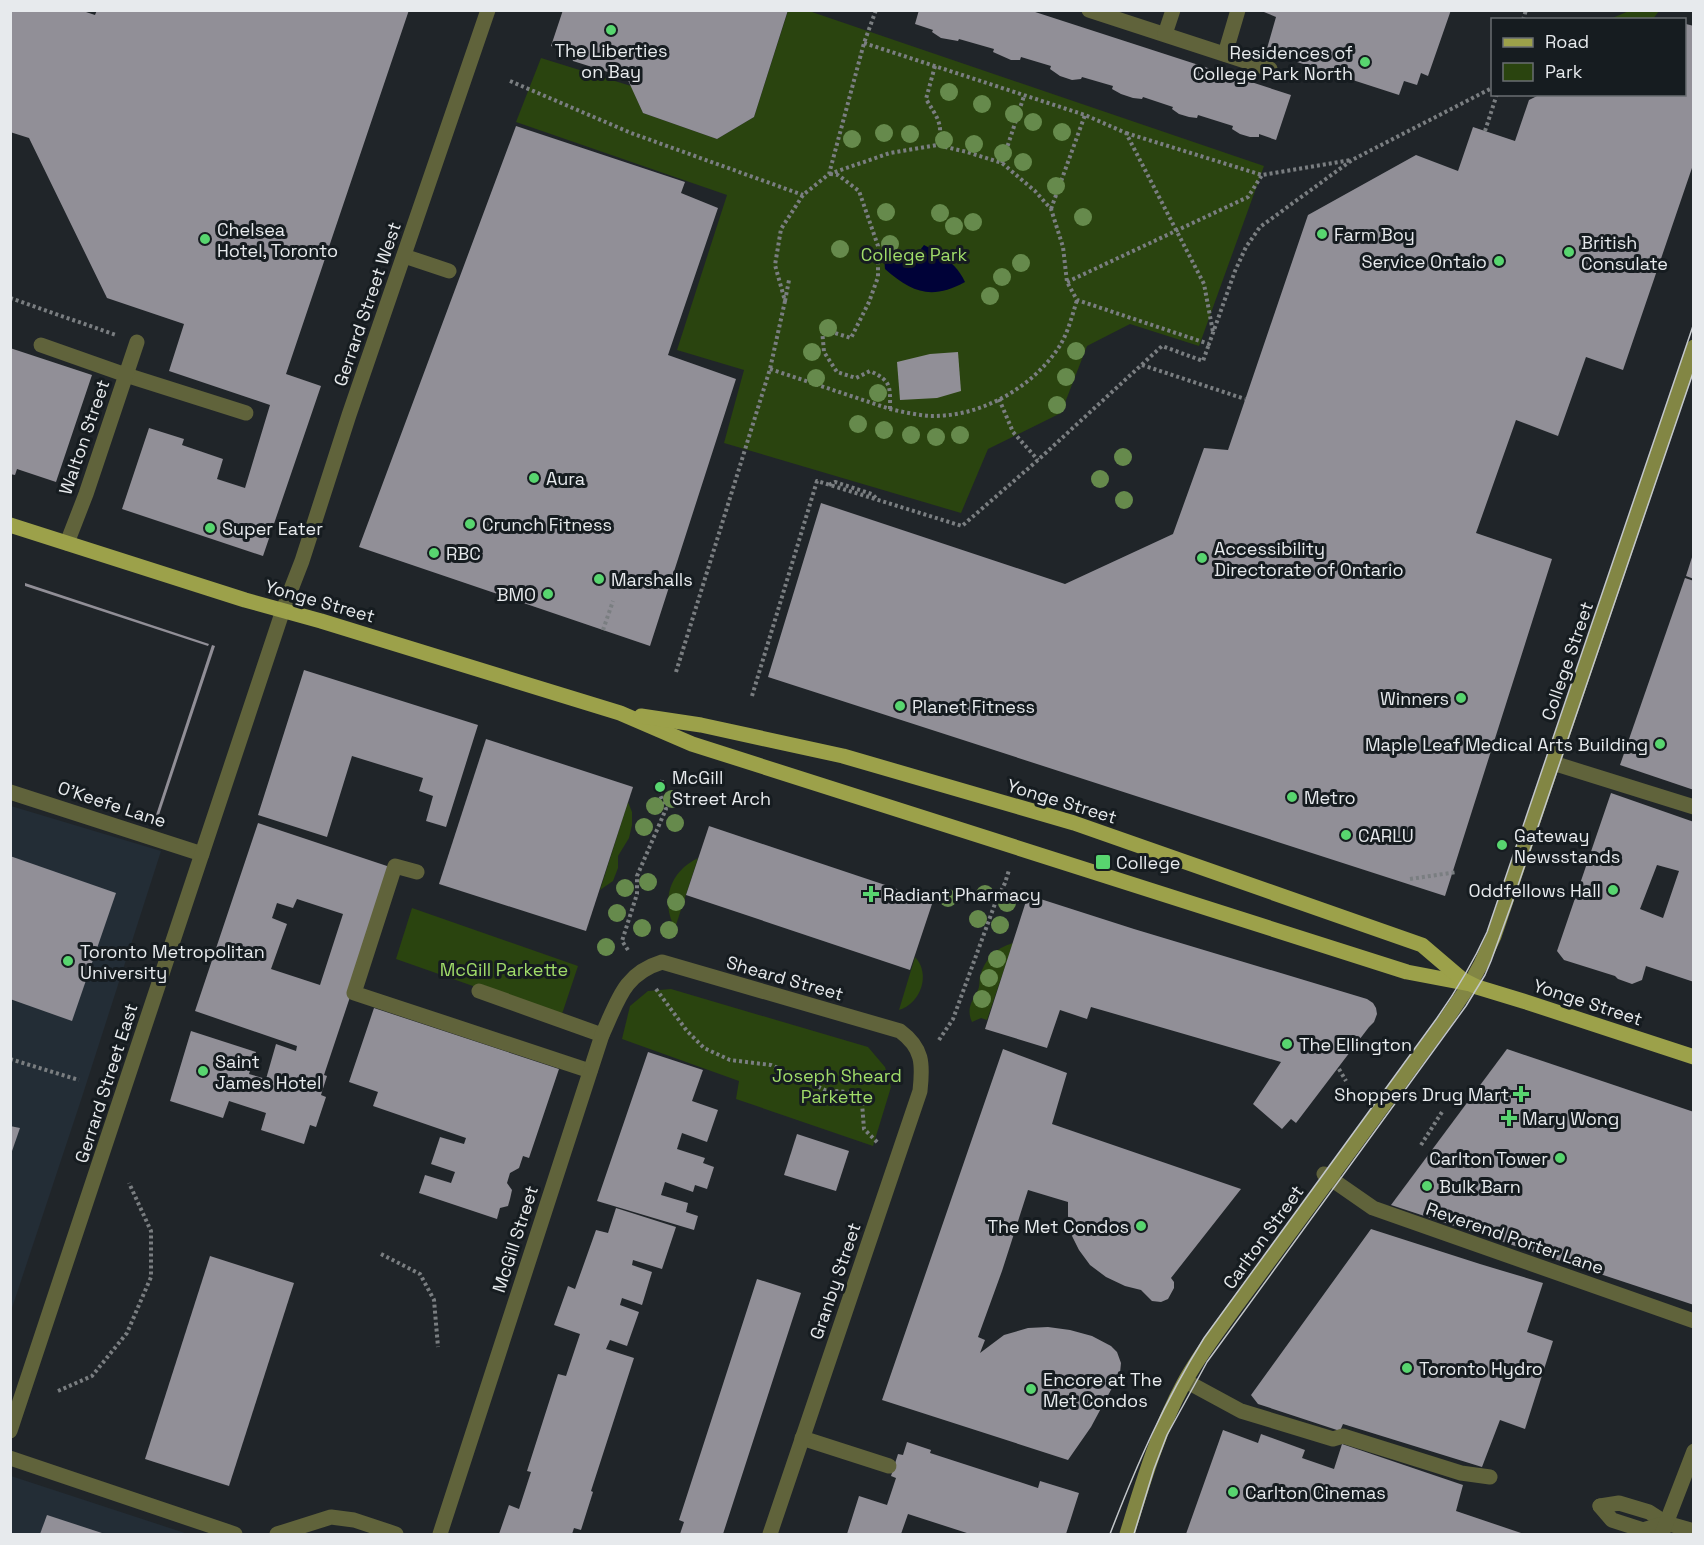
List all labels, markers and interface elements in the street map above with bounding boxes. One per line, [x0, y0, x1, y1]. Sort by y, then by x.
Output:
legend [1491, 18, 1686, 96]
marker: The Liberties on Bay [604, 23, 618, 37]
text: Road [1545, 30, 1589, 53]
place label: The Liberties on Bay [554, 39, 668, 83]
place label: Residences of College Park North [1193, 41, 1353, 85]
marker: Residences of College Park North [1358, 55, 1372, 69]
text: Park [1545, 60, 1583, 83]
place label: Chelsea Hotel, Toronto [217, 218, 338, 262]
street label: Gerrard Street West [328, 219, 406, 389]
place label: Farm Boy [1334, 223, 1415, 246]
marker: Farm Boy [1315, 227, 1329, 241]
place label: British Consulate [1581, 231, 1668, 275]
marker: Chelsea Hotel, Toronto [198, 232, 212, 246]
park label: College Park [861, 243, 968, 266]
marker: British Consulate [1562, 245, 1576, 259]
place label: Service Ontaio [1361, 250, 1487, 273]
marker: Service Ontaio [1492, 254, 1506, 268]
street label: Walton Street [54, 376, 114, 498]
place label: Aura [546, 467, 585, 490]
marker: Aura [527, 471, 541, 485]
place label: Crunch Fitness [482, 513, 612, 536]
place label: Super Eater [222, 517, 323, 540]
marker: Crunch Fitness [463, 517, 477, 531]
marker: Super Eater [203, 521, 217, 535]
place label: Accessibility Directorate of Ontario [1214, 537, 1404, 581]
place label: RBC [446, 542, 481, 565]
marker: RBC [427, 546, 441, 560]
marker: Accessibility Directorate of Ontario [1195, 551, 1209, 565]
place label: Marshalls [611, 568, 693, 591]
marker: Marshalls [592, 572, 606, 586]
street label: Yonge Street [262, 574, 378, 628]
place label: BMO [496, 583, 536, 606]
marker: BMO [541, 587, 555, 601]
street label: College Street [1536, 599, 1598, 723]
place label: Winners [1380, 687, 1449, 710]
marker: Winners [1454, 691, 1468, 705]
place label: Planet Fitness [912, 695, 1035, 718]
marker: Planet Fitness [893, 699, 907, 713]
place label: Maple Leaf Medical Arts Building [1365, 733, 1648, 756]
marker: Maple Leaf Medical Arts Building [1653, 737, 1667, 751]
place label: McGill Street Arch [672, 766, 771, 810]
street label: Yonge Street [1004, 773, 1120, 829]
street label: O'Keefe Lane [55, 776, 169, 832]
marker: McGill Street Arch [653, 780, 667, 794]
place label: Metro [1304, 786, 1356, 809]
marker: Metro [1285, 790, 1299, 804]
place label: CARLU [1358, 824, 1414, 847]
place label: Gateway Newsstands [1514, 824, 1620, 868]
marker: CARLU [1339, 828, 1353, 842]
marker: Gateway Newsstands [1495, 838, 1509, 852]
place label: College [1116, 851, 1180, 874]
marker: College [1094, 853, 1112, 871]
place label: Oddfellows Hall [1468, 879, 1601, 902]
place label: Radiant Pharmacy [883, 883, 1041, 906]
marker: Oddfellows Hall [1606, 883, 1620, 897]
marker: Radiant Pharmacy [864, 887, 878, 901]
place label: Toronto Metropolitan University [80, 940, 265, 984]
street label: Sheard Street [724, 950, 846, 1006]
marker: Toronto Metropolitan University [61, 954, 75, 968]
park label: McGill Parkette [440, 958, 568, 981]
street label: Yonge Street [1531, 974, 1645, 1030]
street label: Gerrard Street East [69, 1000, 143, 1166]
place label: The Ellington [1299, 1033, 1412, 1056]
marker: The Ellington [1280, 1037, 1294, 1051]
place label: Saint James Hotel [215, 1050, 321, 1094]
marker: Saint James Hotel [196, 1064, 210, 1078]
park label: Joseph Sheard Parkette [772, 1064, 902, 1108]
place label: Shoppers Drug Mart [1334, 1083, 1509, 1106]
marker: Shoppers Drug Mart [1514, 1087, 1528, 1101]
place label: Mary Wong [1522, 1107, 1619, 1130]
marker: Mary Wong [1500, 1109, 1518, 1127]
place label: Carlton Tower [1429, 1147, 1548, 1170]
marker: Carlton Tower [1553, 1151, 1567, 1165]
place label: Bulk Barn [1439, 1175, 1521, 1198]
marker: Bulk Barn [1420, 1179, 1434, 1193]
street label: Carlton Street [1218, 1181, 1308, 1293]
street label: McGill Street [487, 1183, 543, 1295]
street label: Reverend Porter Lane [1423, 1197, 1607, 1279]
place label: The Met Condos [987, 1215, 1129, 1238]
marker: The Met Condos [1134, 1219, 1148, 1233]
street label: Granby Street [804, 1220, 866, 1342]
place label: Toronto Hydro [1419, 1357, 1543, 1380]
marker: Toronto Hydro [1400, 1361, 1414, 1375]
place label: Encore at The Met Condos [1043, 1368, 1162, 1412]
marker: Encore at The Met Condos [1024, 1382, 1038, 1396]
place label: Carlton Cinemas [1245, 1481, 1386, 1504]
marker: Carlton Cinemas [1226, 1485, 1240, 1499]

